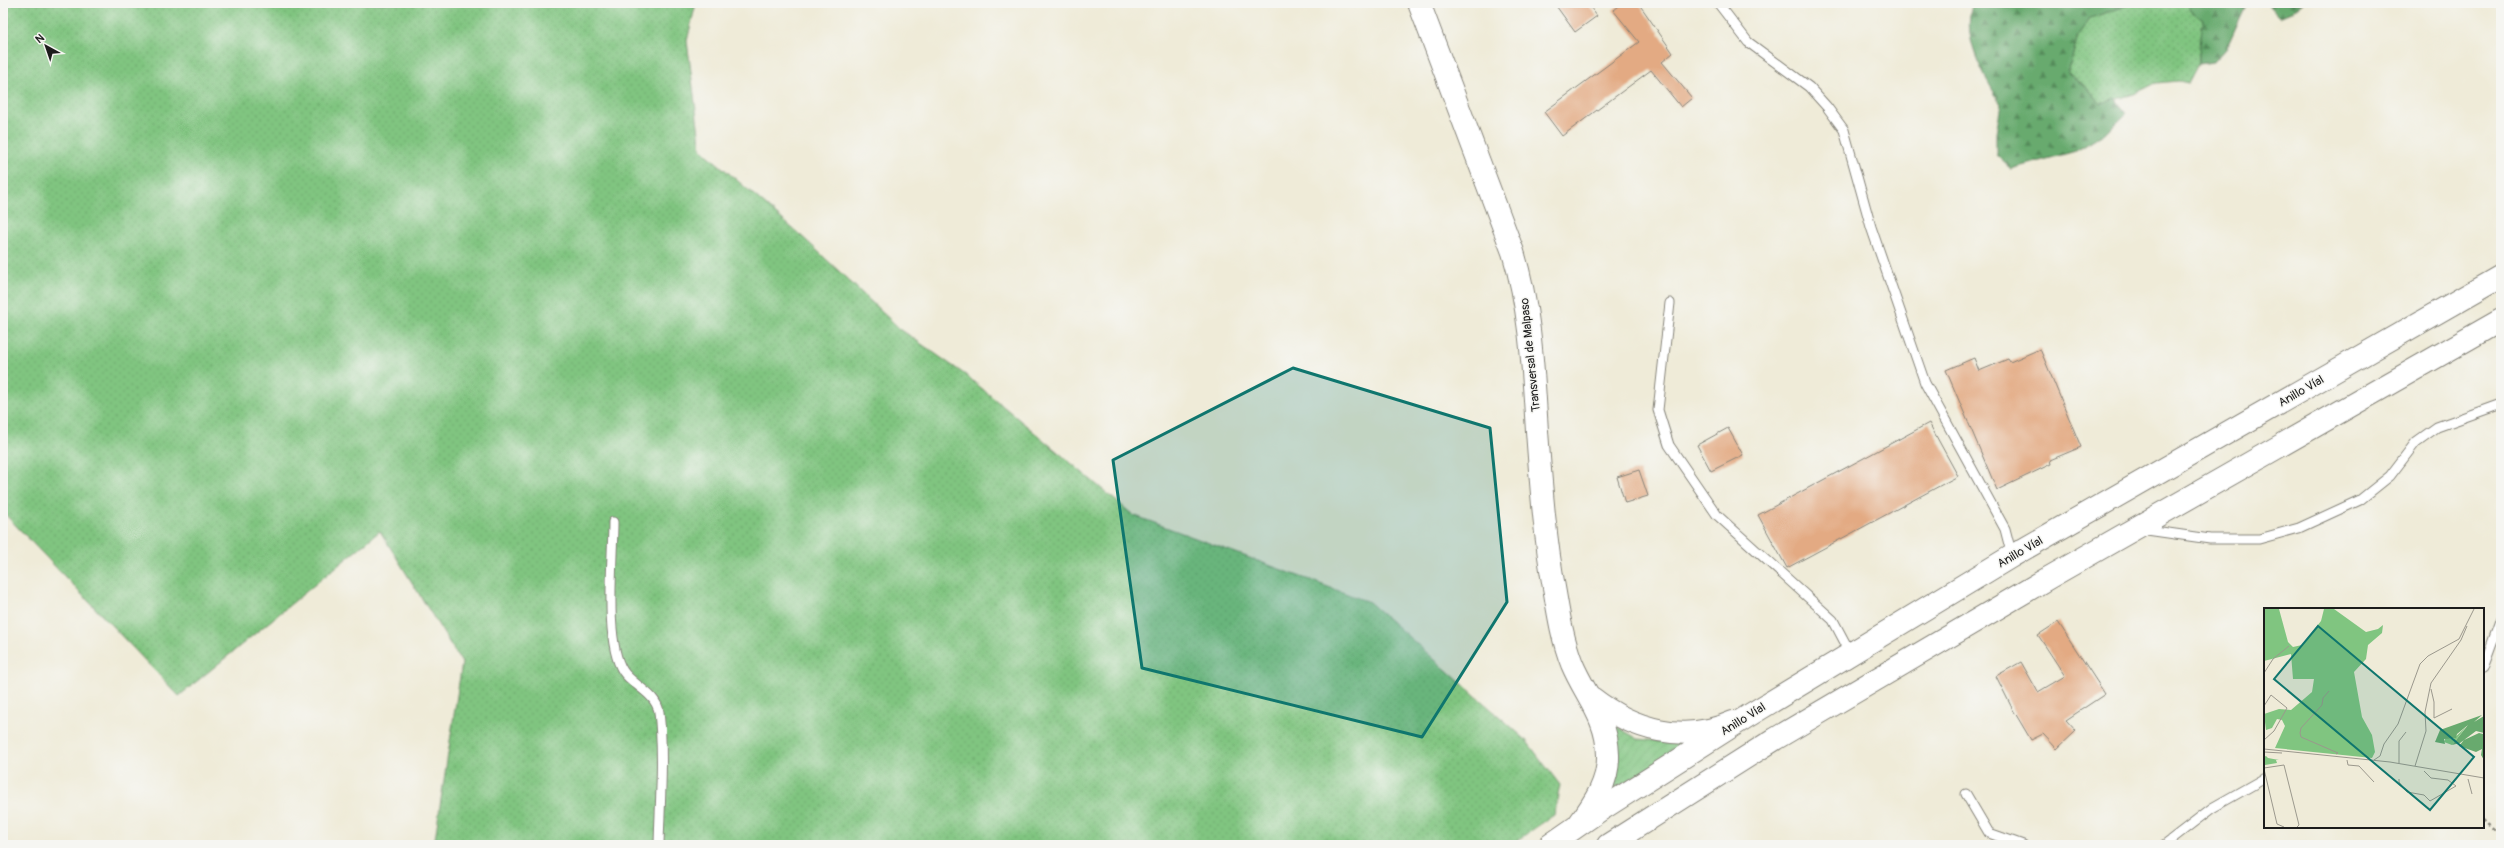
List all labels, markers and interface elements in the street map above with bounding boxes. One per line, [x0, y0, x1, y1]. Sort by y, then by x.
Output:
north arrow [26, 26, 66, 66]
text: N [33, 31, 47, 46]
street label: Transversal de Malpaso [1517, 297, 1544, 413]
street label: Anillo Víal [2276, 372, 2327, 411]
street label: Anillo Víal [1995, 533, 2046, 572]
inset map [2264, 608, 2484, 828]
street label: Anillo Víal [1718, 700, 1769, 739]

